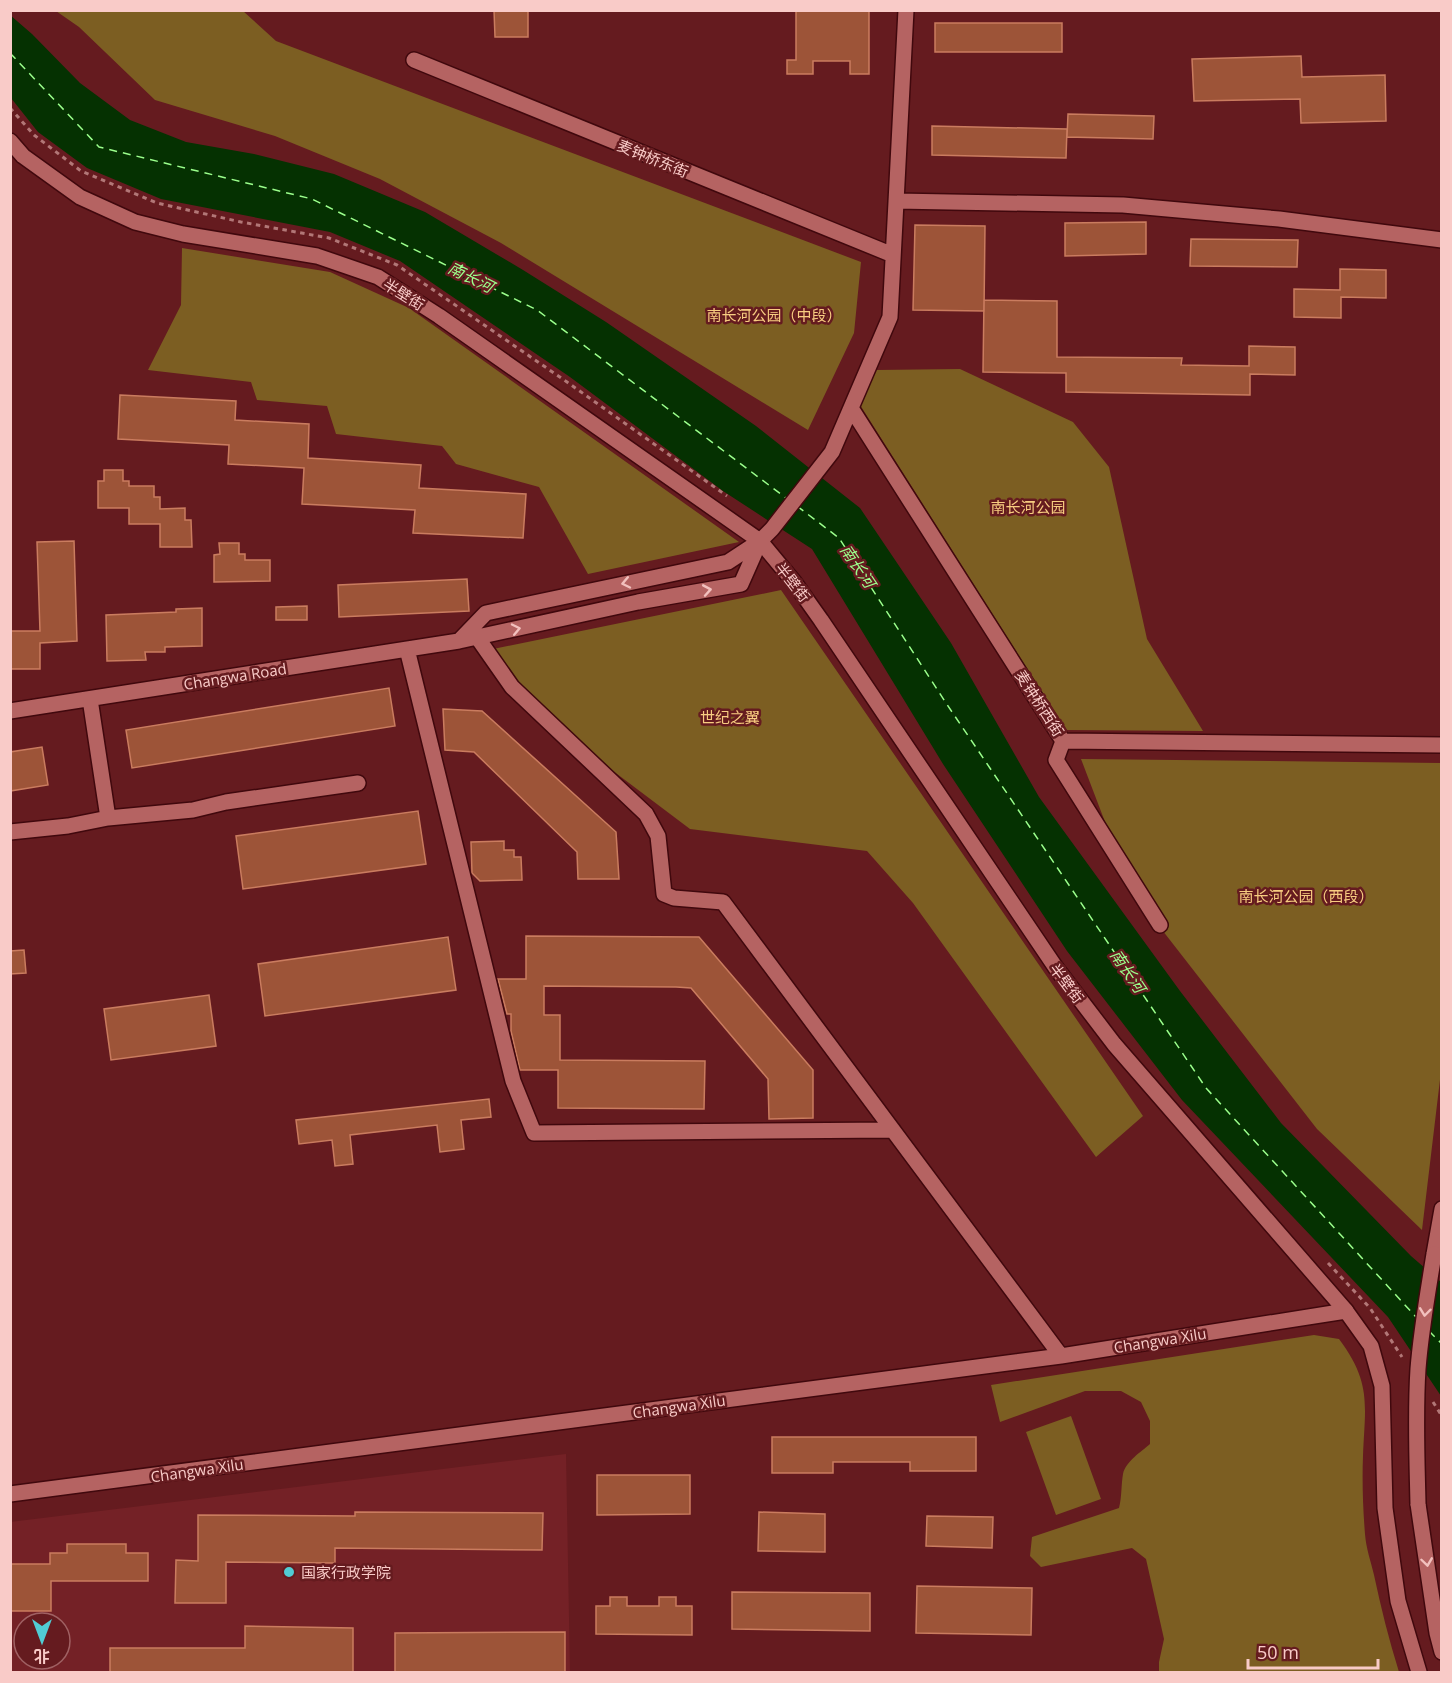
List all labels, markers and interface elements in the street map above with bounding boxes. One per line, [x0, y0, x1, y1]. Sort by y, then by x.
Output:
street label: 麦钟桥东街 [614, 135, 692, 181]
water label: 南长河 [445, 257, 500, 299]
street label: 半壁街 [380, 274, 428, 314]
park label: 南长河公园（中段） [706, 305, 842, 325]
park label: 南长河公园 [990, 497, 1066, 517]
water label: 南长河 [835, 540, 882, 595]
street label: 半壁街 [771, 558, 815, 606]
one-way arrow [621, 575, 631, 588]
one-way arrow [702, 584, 712, 597]
one-way arrow [511, 623, 521, 636]
street label: Changwa Road [182, 658, 288, 694]
street label: 麦钟桥西街 [1011, 666, 1069, 740]
park label: 世纪之翼 [700, 707, 760, 727]
park label: 南长河公园（西段） [1238, 886, 1374, 906]
water label: 南长河 [1105, 945, 1152, 1000]
street label: 半壁街 [1045, 959, 1089, 1007]
one-way arrow [1419, 1307, 1431, 1316]
street label: Changwa Xilu [1112, 1323, 1208, 1357]
street label: Changwa Xilu [631, 1390, 727, 1422]
street label: Changwa Xilu [149, 1454, 245, 1486]
one-way arrow [1420, 1557, 1432, 1566]
place label: 国家行政学院 [301, 1562, 391, 1582]
marker: 国家行政学院 [282, 1565, 296, 1579]
north arrow [12, 1611, 72, 1671]
scale bar [1248, 1632, 1378, 1670]
text: 50 m [1257, 1640, 1299, 1664]
text: 北 [34, 1645, 50, 1667]

